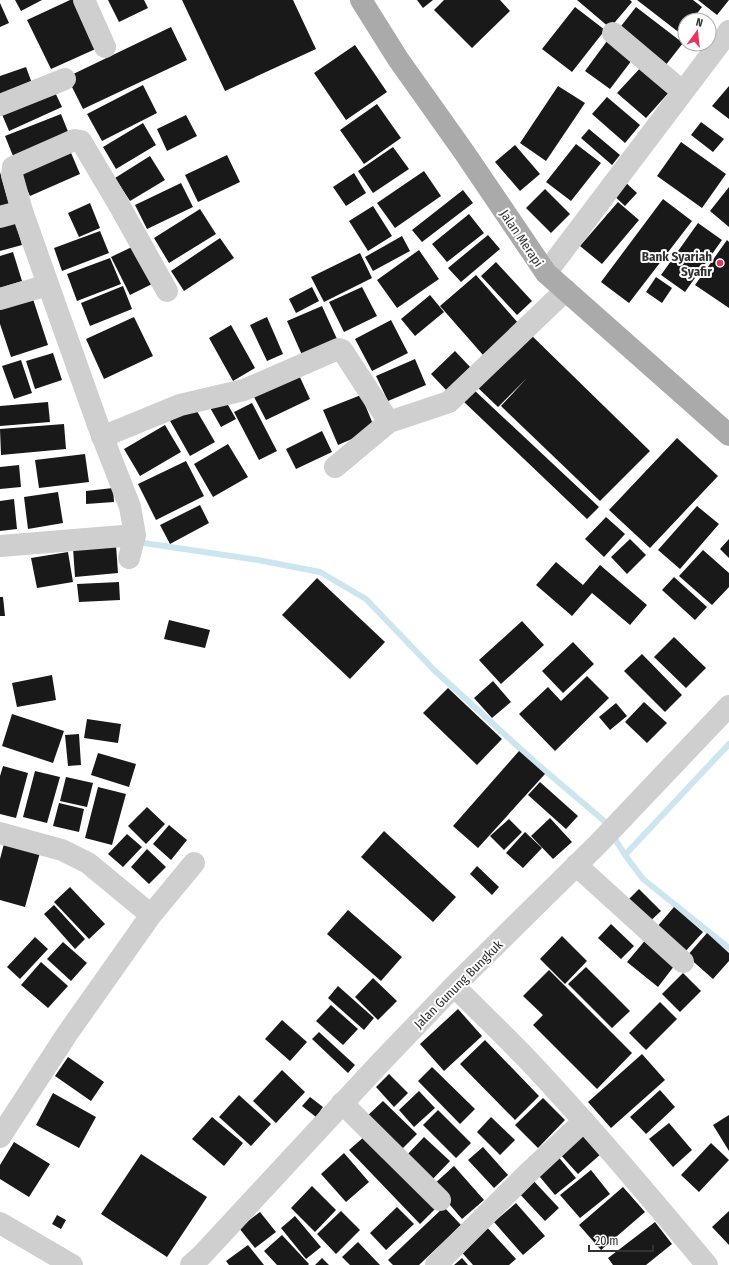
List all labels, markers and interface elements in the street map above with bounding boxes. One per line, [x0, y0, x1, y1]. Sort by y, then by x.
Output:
north arrow [677, 12, 717, 52]
text: N [695, 16, 704, 30]
street label: Jalan Merapi [497, 207, 546, 270]
place label: Bank Syariah Syafir [642, 249, 712, 279]
marker: Bank Syariah Syafir [715, 258, 725, 268]
street label: Jalan Gunung Bungkuk [411, 936, 506, 1032]
scale bar [589, 1227, 653, 1253]
text: 20 m [595, 1234, 619, 1248]

